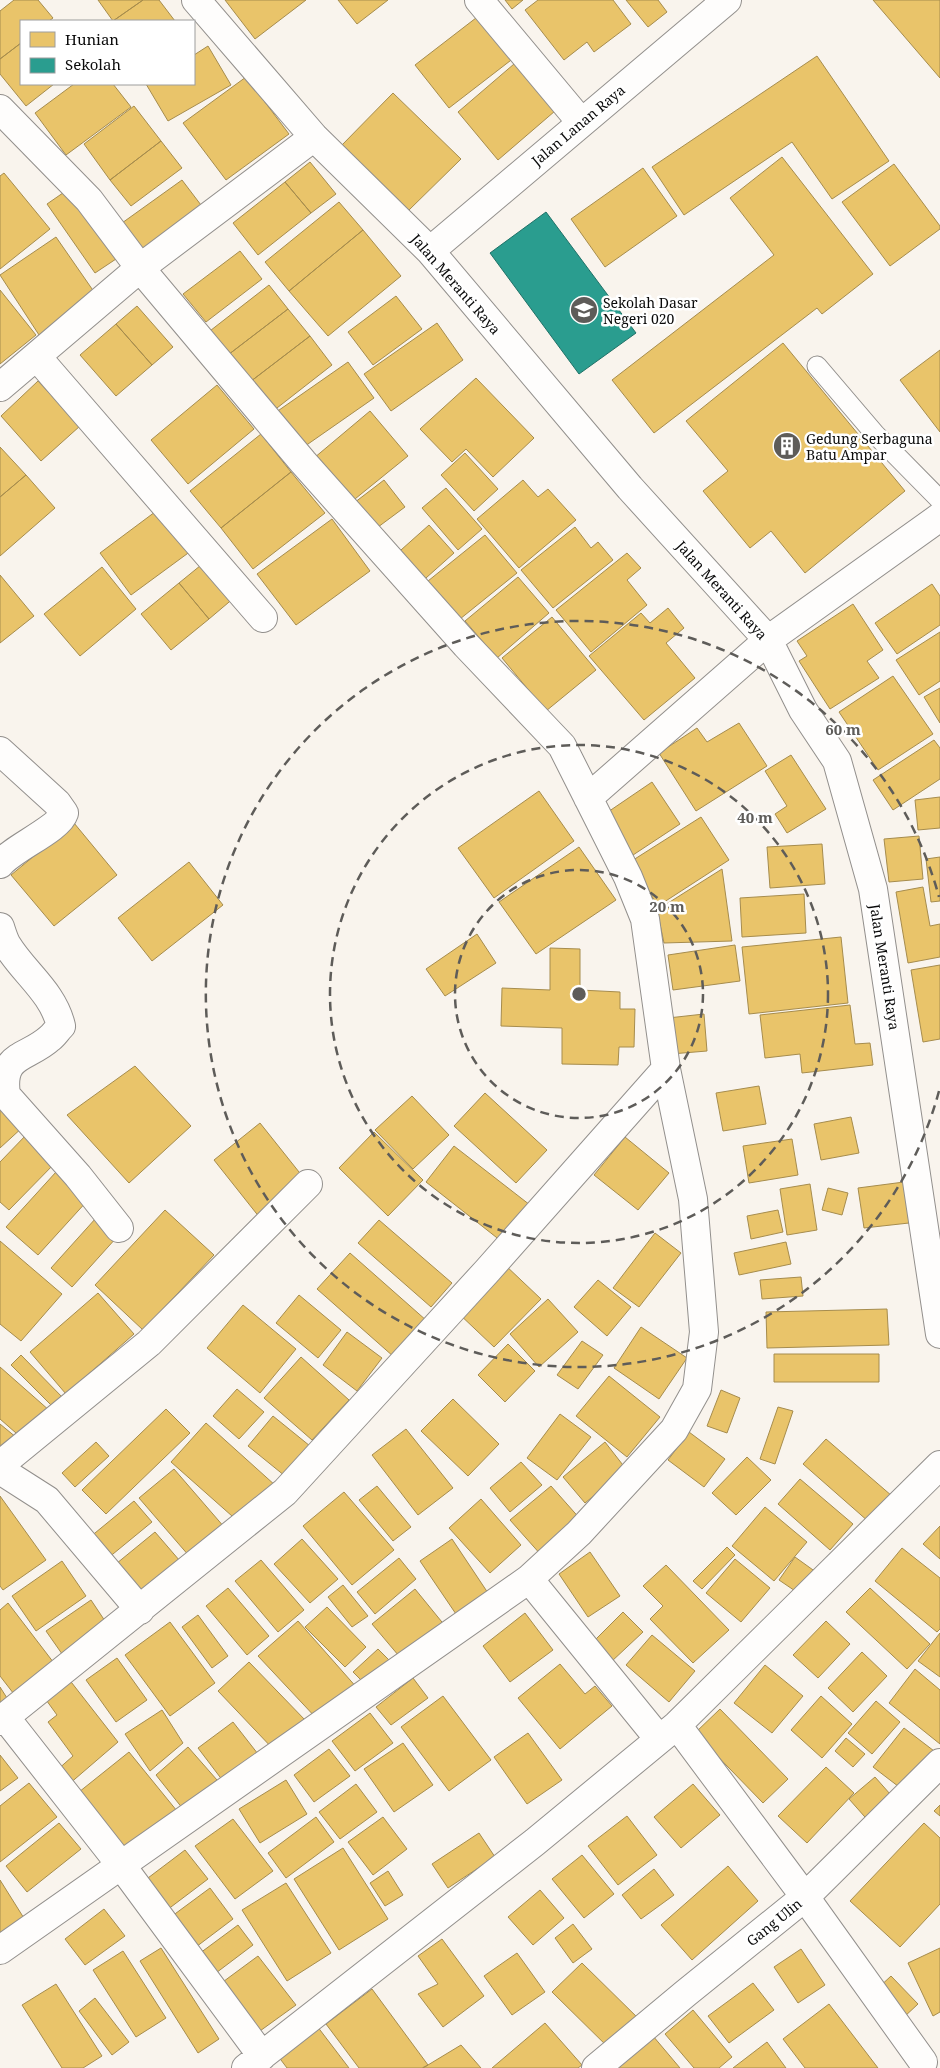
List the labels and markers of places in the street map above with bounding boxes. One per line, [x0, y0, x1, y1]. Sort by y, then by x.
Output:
place label: Sekolah Dasar Negeri 020 [603, 293, 698, 328]
school or university icon: Sekolah Dasar Negeri 020 [569, 295, 599, 325]
place label: Gedung Serbaguna Batu Ampar [806, 429, 933, 464]
building icon: Gedung Serbaguna Batu Ampar [772, 431, 802, 461]
centre of rings [570, 985, 588, 1003]

